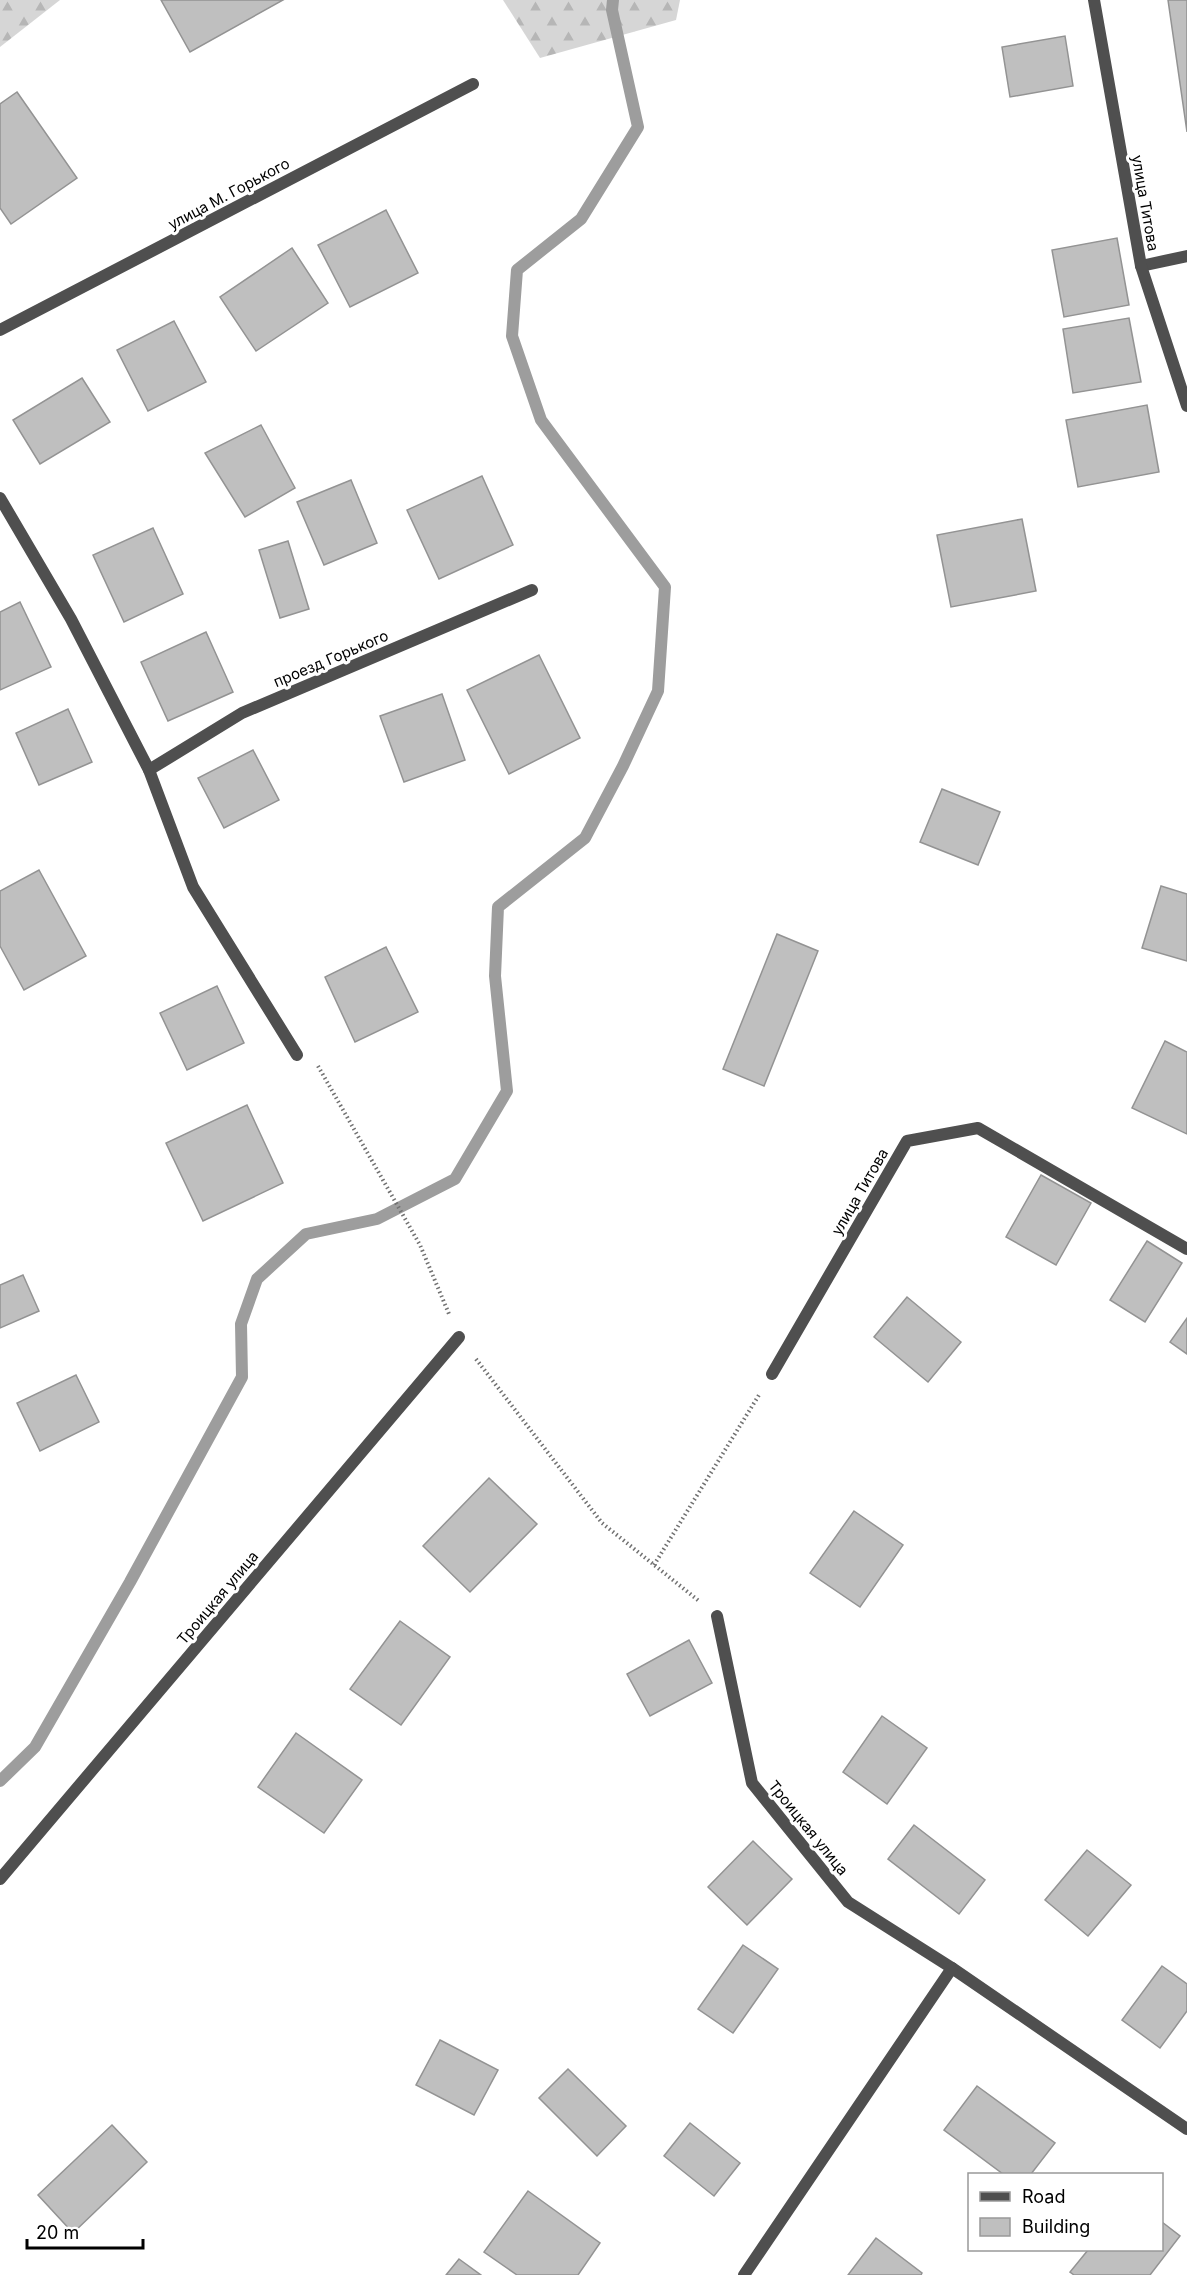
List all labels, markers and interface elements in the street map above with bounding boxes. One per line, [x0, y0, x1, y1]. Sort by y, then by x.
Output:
street label: улица М. Горького [165, 153, 293, 234]
street label: улица Титова [1128, 153, 1163, 252]
street label: проезд Горького [271, 626, 391, 691]
street label: улица Титова [827, 1145, 892, 1239]
street label: Троицкая улица [173, 1547, 262, 1648]
street label: Троицкая улица [764, 1776, 852, 1879]
legend [968, 2173, 1163, 2251]
text: Road [1022, 2186, 1065, 2207]
scale bar [27, 2212, 142, 2250]
text: Building [1022, 2216, 1090, 2237]
text: 20 m [36, 2222, 79, 2243]

